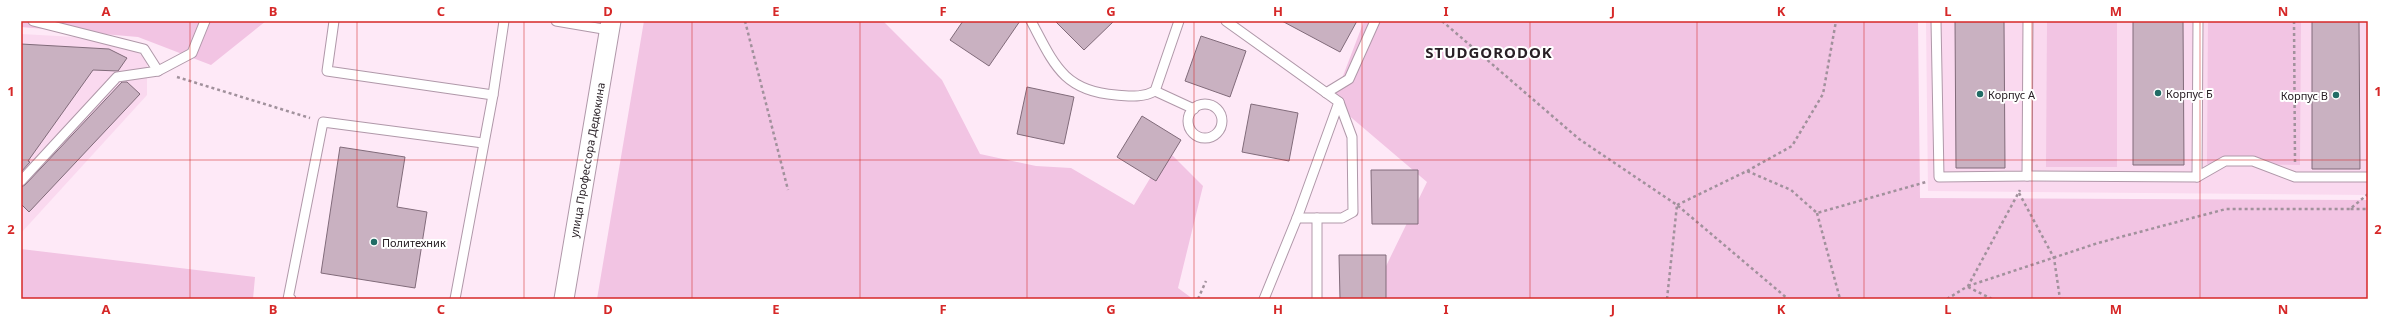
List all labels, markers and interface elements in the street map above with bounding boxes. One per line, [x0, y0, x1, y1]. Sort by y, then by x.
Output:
text: A [102, 2, 111, 20]
text: B [269, 2, 277, 20]
text: C [437, 2, 445, 20]
text: D [603, 2, 613, 20]
text: E [772, 2, 780, 20]
text: F [939, 2, 947, 20]
text: G [1106, 2, 1116, 20]
text: H [1273, 2, 1283, 20]
text: I [1443, 2, 1449, 20]
text: J [1610, 2, 1615, 20]
text: K [1777, 2, 1786, 20]
text: L [1944, 2, 1952, 20]
text: M [2110, 2, 2122, 20]
text: N [2278, 2, 2288, 20]
district label: STUDGORODOK [1425, 42, 1553, 62]
street label: улица Профессора Дедюкина [566, 81, 608, 239]
text: 1 [7, 82, 15, 100]
text: 1 [2374, 82, 2382, 100]
place label: Корпус Б [2166, 86, 2213, 101]
place label: Корпус А [1988, 87, 2036, 102]
marker: Корпус Б [2153, 88, 2163, 98]
place label: Корпус В [2281, 88, 2328, 103]
marker: Корпус А [1975, 89, 1985, 99]
marker: Корпус В [2331, 90, 2341, 100]
text: 2 [7, 220, 15, 238]
text: 2 [2374, 220, 2382, 238]
place label: Политехник [382, 235, 446, 250]
marker: Политехник [369, 237, 379, 247]
text: A [102, 300, 111, 318]
text: B [269, 300, 277, 318]
text: C [437, 300, 445, 318]
text: D [603, 300, 613, 318]
text: E [772, 300, 780, 318]
text: F [939, 300, 947, 318]
text: G [1106, 300, 1116, 318]
text: H [1273, 300, 1283, 318]
text: I [1443, 300, 1449, 318]
text: J [1610, 300, 1615, 318]
text: K [1777, 300, 1786, 318]
text: L [1944, 300, 1952, 318]
text: M [2110, 300, 2122, 318]
text: N [2278, 300, 2288, 318]

